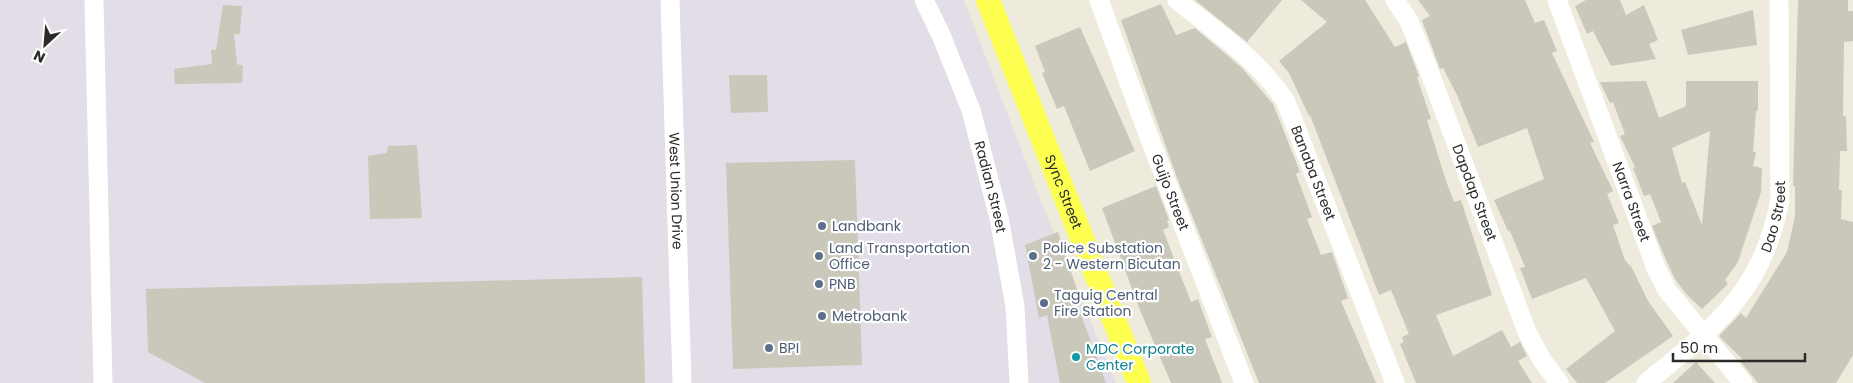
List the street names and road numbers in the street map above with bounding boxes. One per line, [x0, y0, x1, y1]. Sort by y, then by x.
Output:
street label: Banaba Street [1286, 123, 1341, 223]
street label: West Union Drive [664, 132, 688, 250]
street label: Radian Street [969, 139, 1011, 234]
street label: Dapdap Street [1447, 141, 1502, 244]
street label: Guijo Street [1147, 151, 1194, 233]
street label: Sync Street [1040, 152, 1087, 232]
street label: Narra Street [1608, 159, 1655, 245]
street label: Dao Street [1756, 181, 1790, 255]

